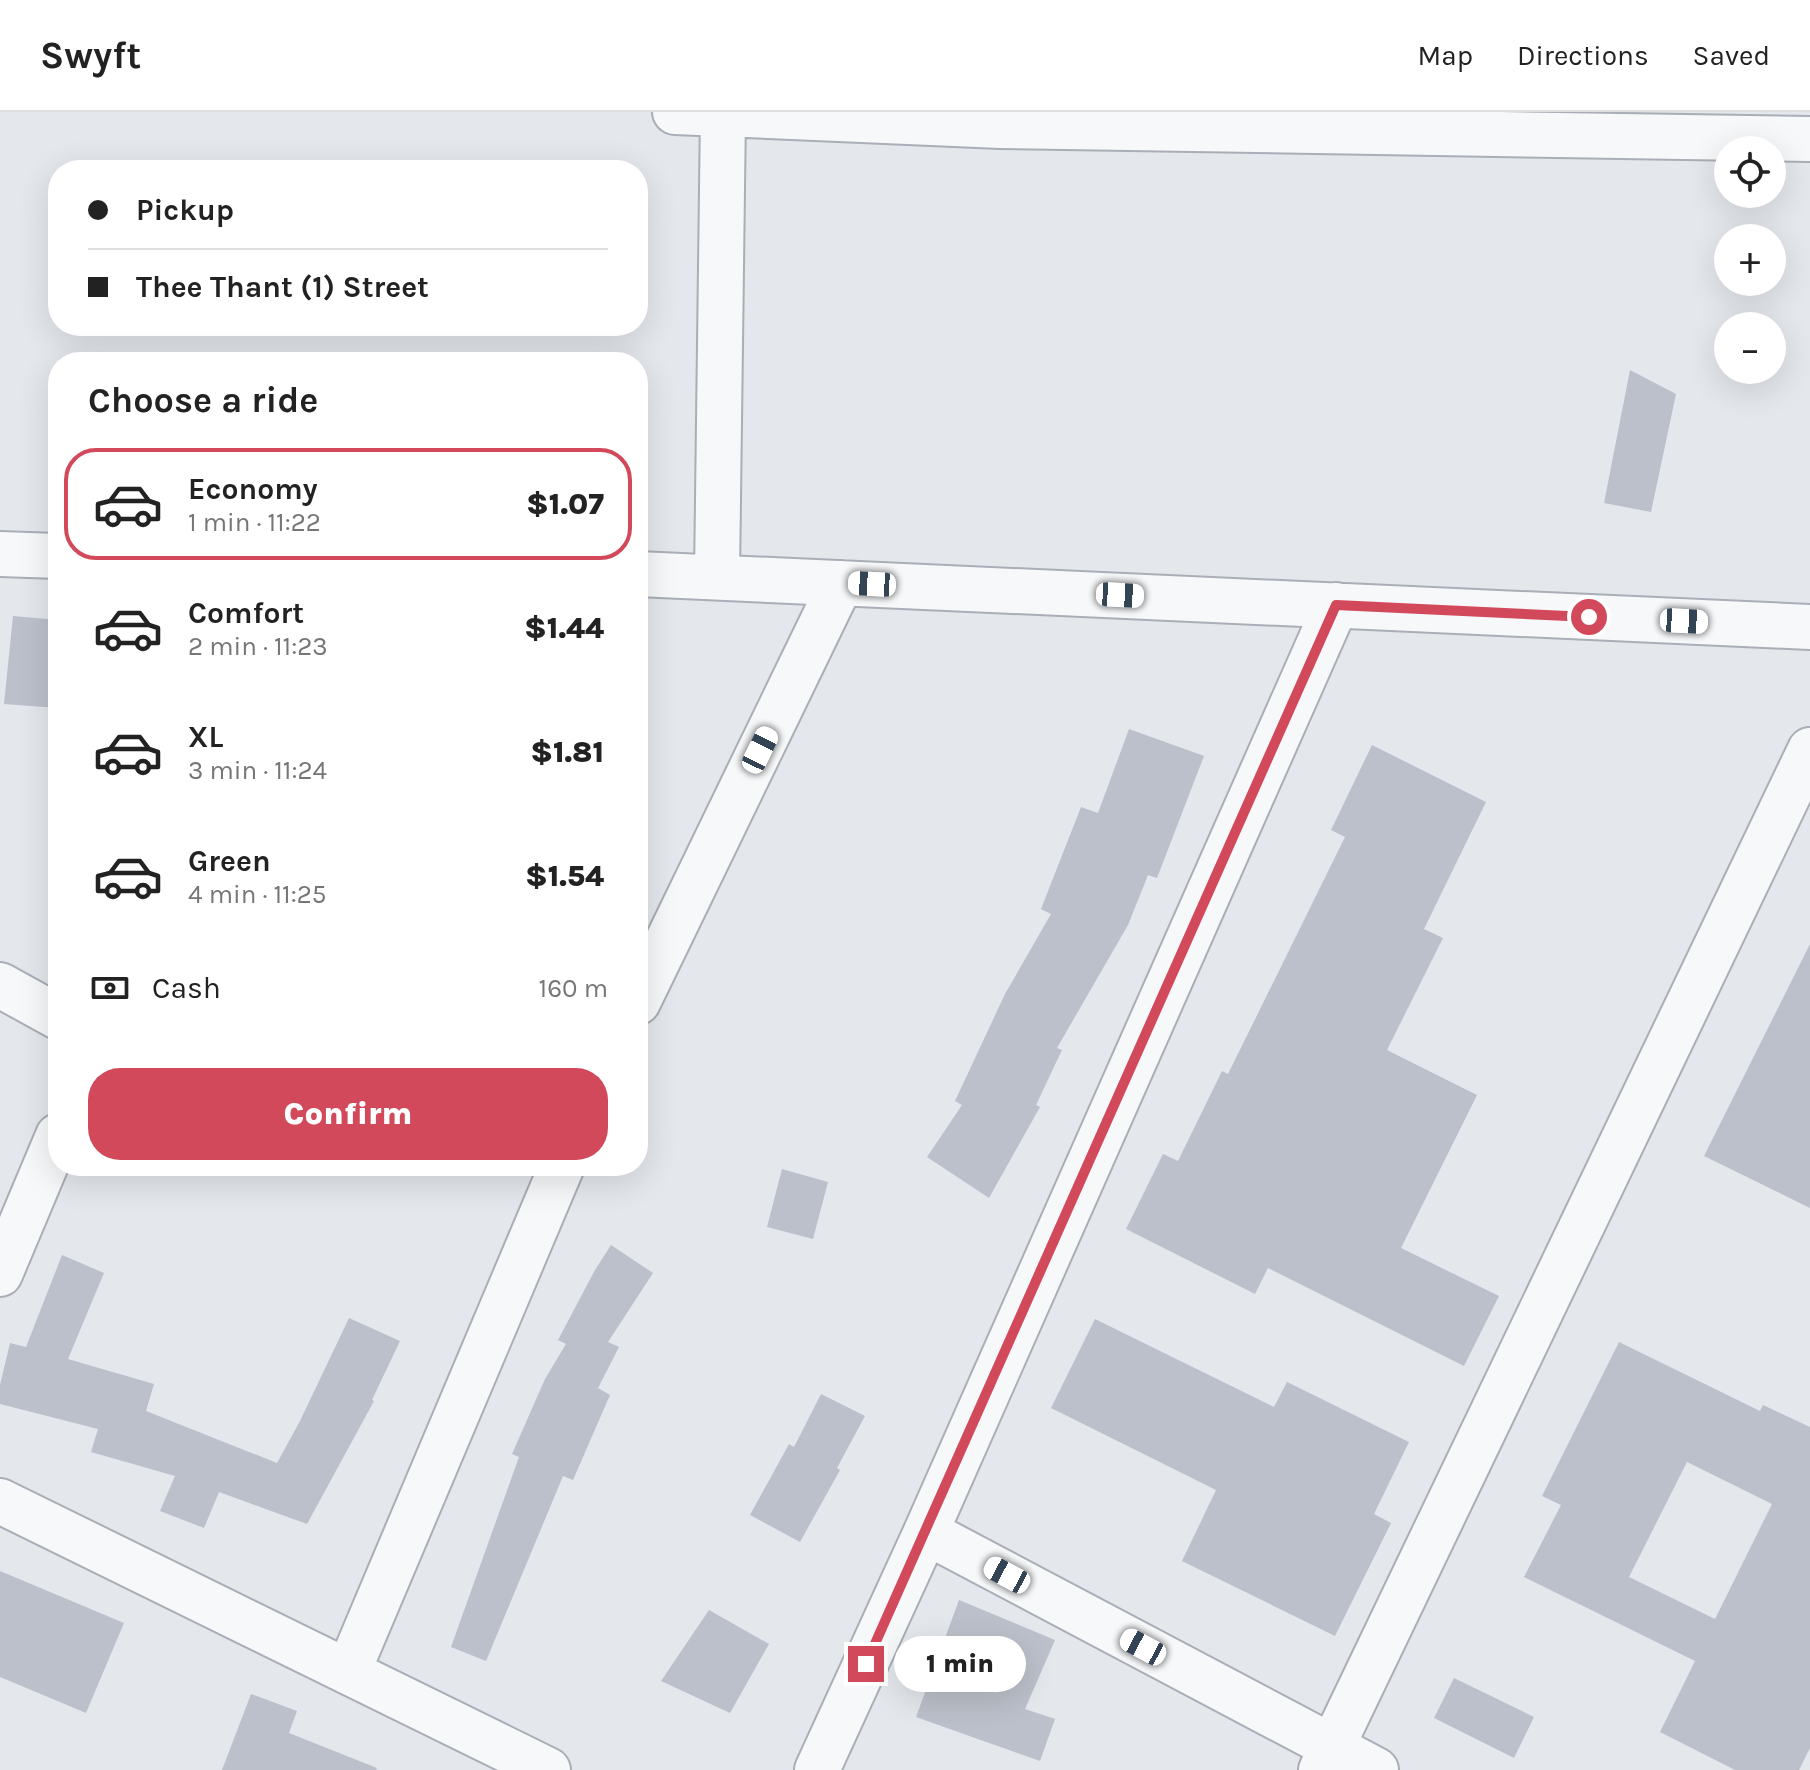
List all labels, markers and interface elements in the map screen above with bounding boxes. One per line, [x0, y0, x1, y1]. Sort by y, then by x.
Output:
text: Swyft [40, 33, 141, 78]
text: Map [1418, 39, 1473, 72]
text: Directions [1517, 39, 1649, 72]
text: Saved [1693, 39, 1770, 72]
map controls [1714, 136, 1786, 384]
button: locate [1714, 136, 1786, 208]
text: Pickup [136, 192, 234, 228]
button: + [1714, 224, 1786, 296]
text: Thee Thant (1) Street [136, 269, 429, 305]
button: − [1714, 312, 1786, 384]
text: Choose a ride [88, 379, 318, 421]
icon: car [92, 468, 164, 540]
text: Economy [188, 471, 318, 507]
text: $1.07 [526, 486, 604, 522]
text: 1 min · 11:22 [188, 507, 321, 538]
car [847, 571, 897, 597]
car [1095, 582, 1145, 608]
icon: car [92, 592, 164, 664]
text: Comfort [188, 595, 304, 631]
route start [1571, 599, 1607, 635]
car [1659, 608, 1709, 634]
text: $1.44 [524, 610, 604, 646]
text: 2 min · 11:23 [188, 631, 328, 662]
icon: car [92, 716, 164, 788]
text: XL [188, 719, 223, 755]
car [739, 723, 781, 777]
text: $1.81 [530, 734, 604, 770]
text: 3 min · 11:24 [188, 755, 327, 786]
icon: car [92, 840, 164, 912]
text: Green [188, 843, 271, 879]
text: $1.54 [525, 858, 604, 894]
text: 4 min · 11:25 [188, 879, 326, 910]
icon: cash [88, 966, 132, 1010]
text: Cash [152, 970, 221, 1006]
text: 160 m [539, 973, 608, 1004]
button: Confirm [88, 1068, 608, 1160]
car [980, 1553, 1034, 1597]
car [1116, 1625, 1170, 1669]
callout: 1 min [894, 1636, 1026, 1692]
route end [848, 1646, 884, 1682]
text: 1 min [926, 1648, 994, 1679]

